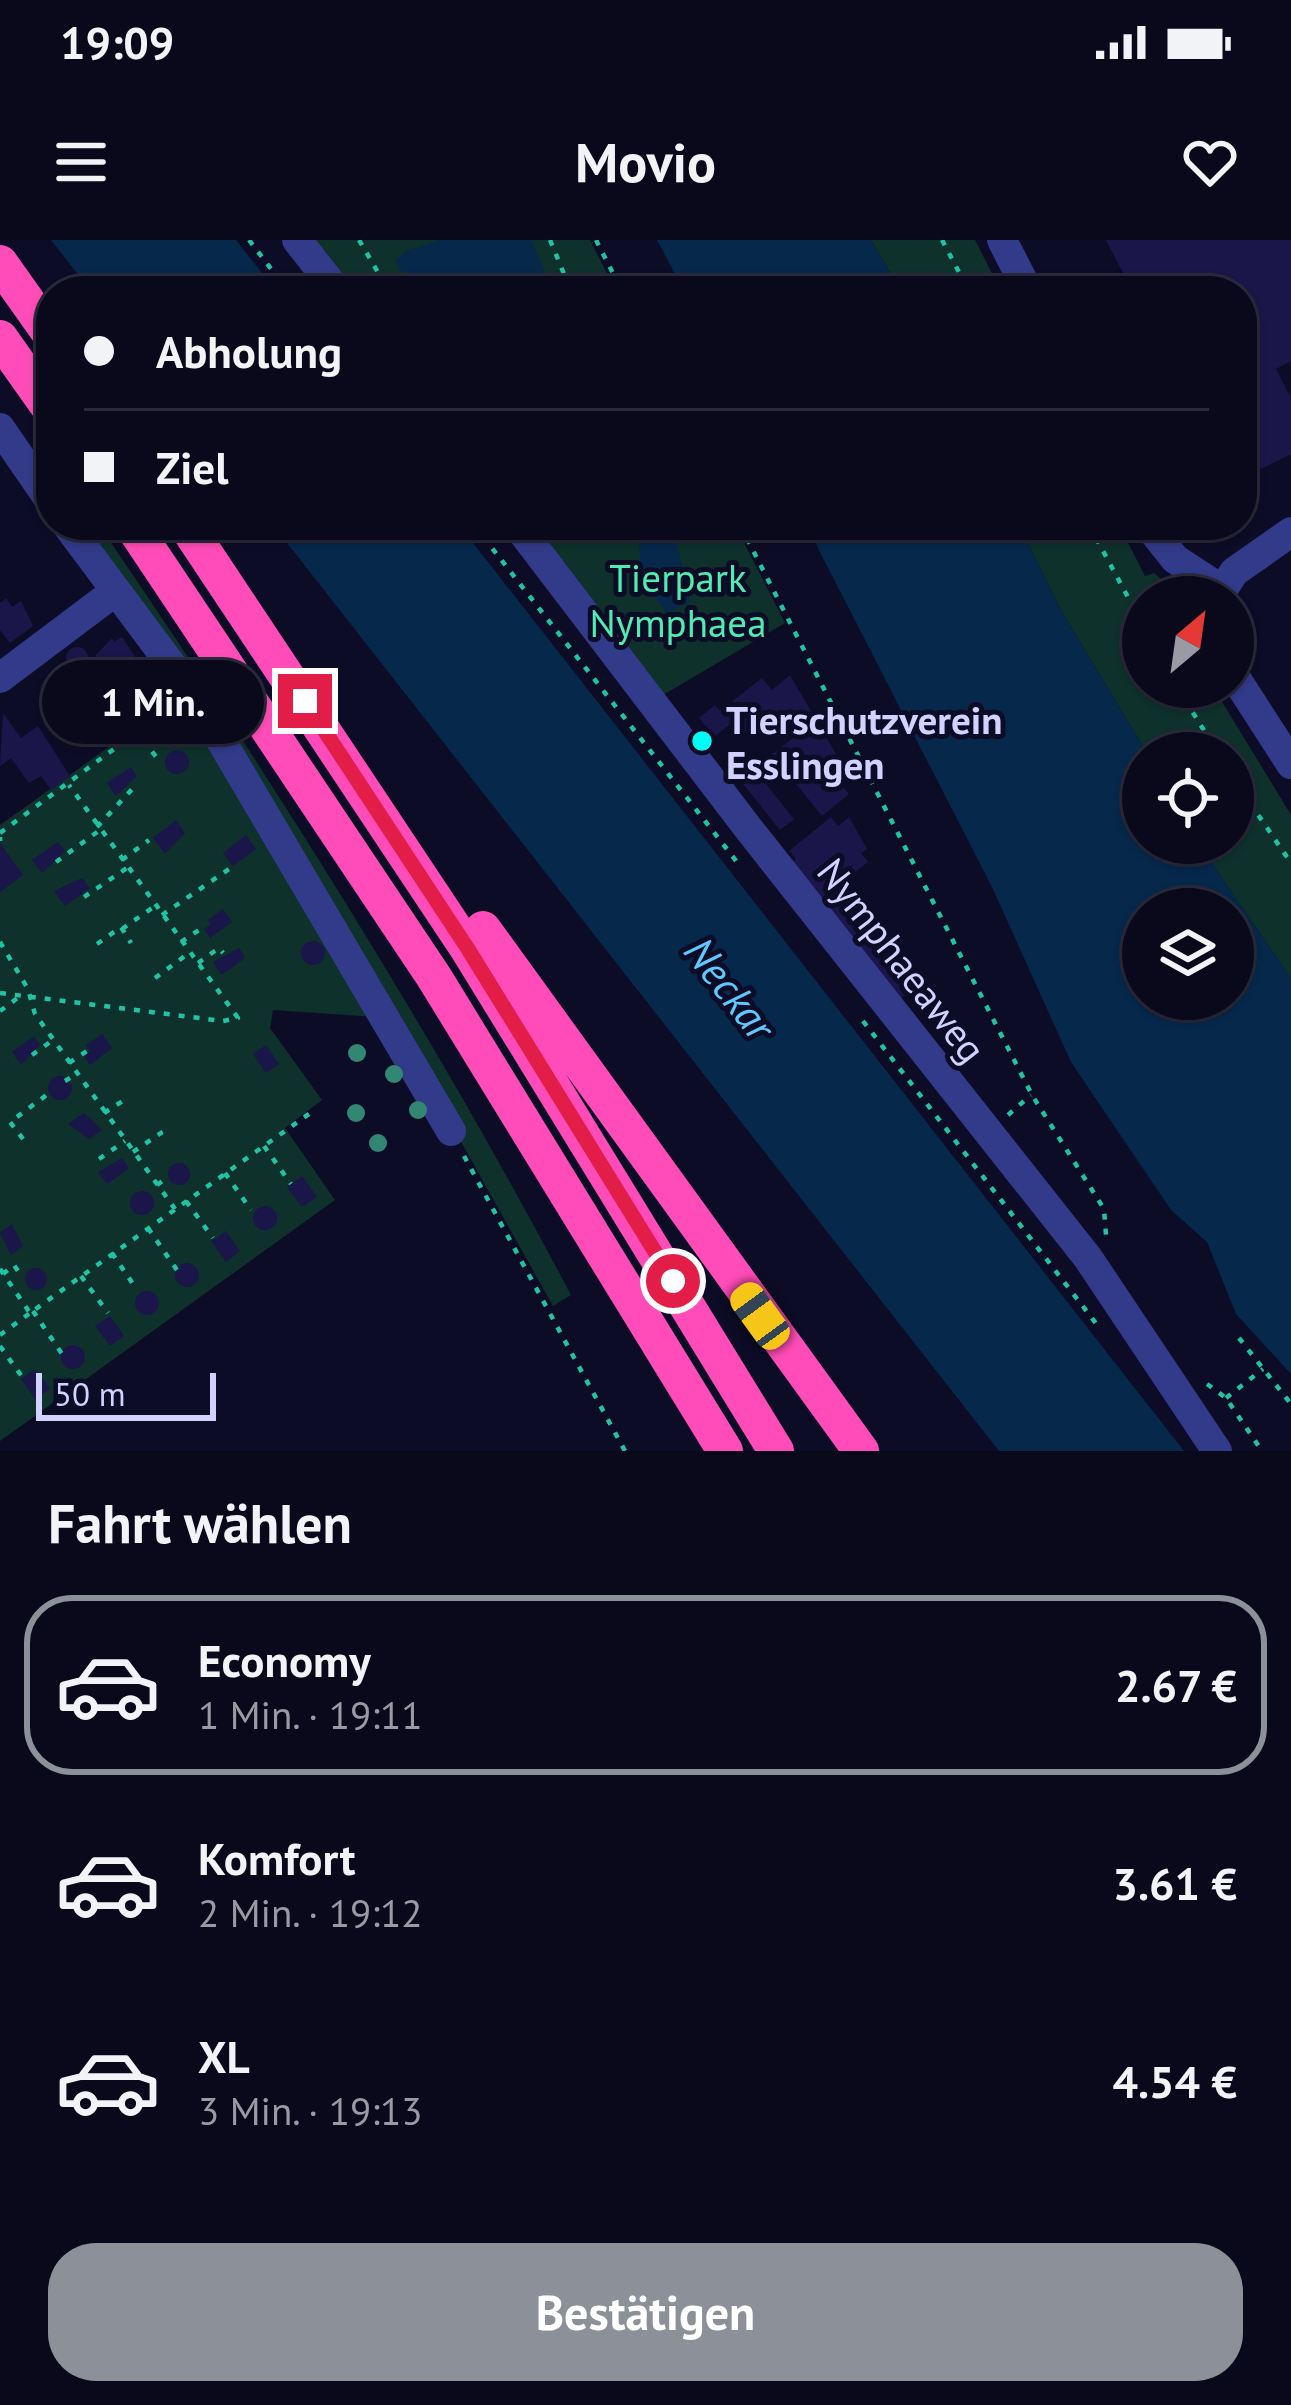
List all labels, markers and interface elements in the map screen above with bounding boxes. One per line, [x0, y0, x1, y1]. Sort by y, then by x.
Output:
text: 19:09 [60, 13, 174, 71]
text: Movio [575, 127, 716, 197]
icon: menu [48, 129, 114, 195]
icon: heart [1177, 129, 1243, 195]
text: Abholung [156, 322, 342, 380]
text: Ziel [156, 438, 228, 496]
park label: Tierpark Nymphaea [589, 552, 767, 648]
north arrow [1122, 576, 1254, 708]
map controls [1122, 576, 1254, 1020]
callout: 1 Min. [41, 659, 263, 743]
route end [278, 674, 332, 728]
text: 1 Min. [101, 676, 205, 727]
place label: Tierschutzverein Esslingen [726, 694, 1003, 790]
marker: Tierschutzverein Esslingen [689, 728, 715, 754]
button: locate [1122, 732, 1254, 864]
street label: Nymphaeaweg [806, 848, 998, 1072]
button: layers [1122, 888, 1254, 1020]
water label: Neckar [673, 925, 789, 1053]
route start [646, 1254, 700, 1308]
car [724, 1276, 796, 1356]
scale bar [36, 1367, 216, 1420]
text: 50 m [54, 1372, 126, 1415]
text: Fahrt wählen [48, 1488, 352, 1558]
icon: car [54, 1631, 162, 1739]
text: Economy [198, 1631, 371, 1689]
text: 2.67 € [1115, 1656, 1237, 1714]
text: 1 Min. · 19:11 [198, 1689, 422, 1740]
icon: car [54, 1829, 162, 1937]
text: Komfort [198, 1829, 355, 1887]
text: 3.61 € [1112, 1854, 1237, 1912]
text: 2 Min. · 19:12 [198, 1887, 422, 1938]
icon: car [54, 2027, 162, 2135]
text: XL [198, 2027, 250, 2085]
text: 4.54 € [1112, 2052, 1237, 2110]
text: 3 Min. · 19:13 [198, 2085, 422, 2136]
button: Bestätigen [48, 2243, 1243, 2381]

